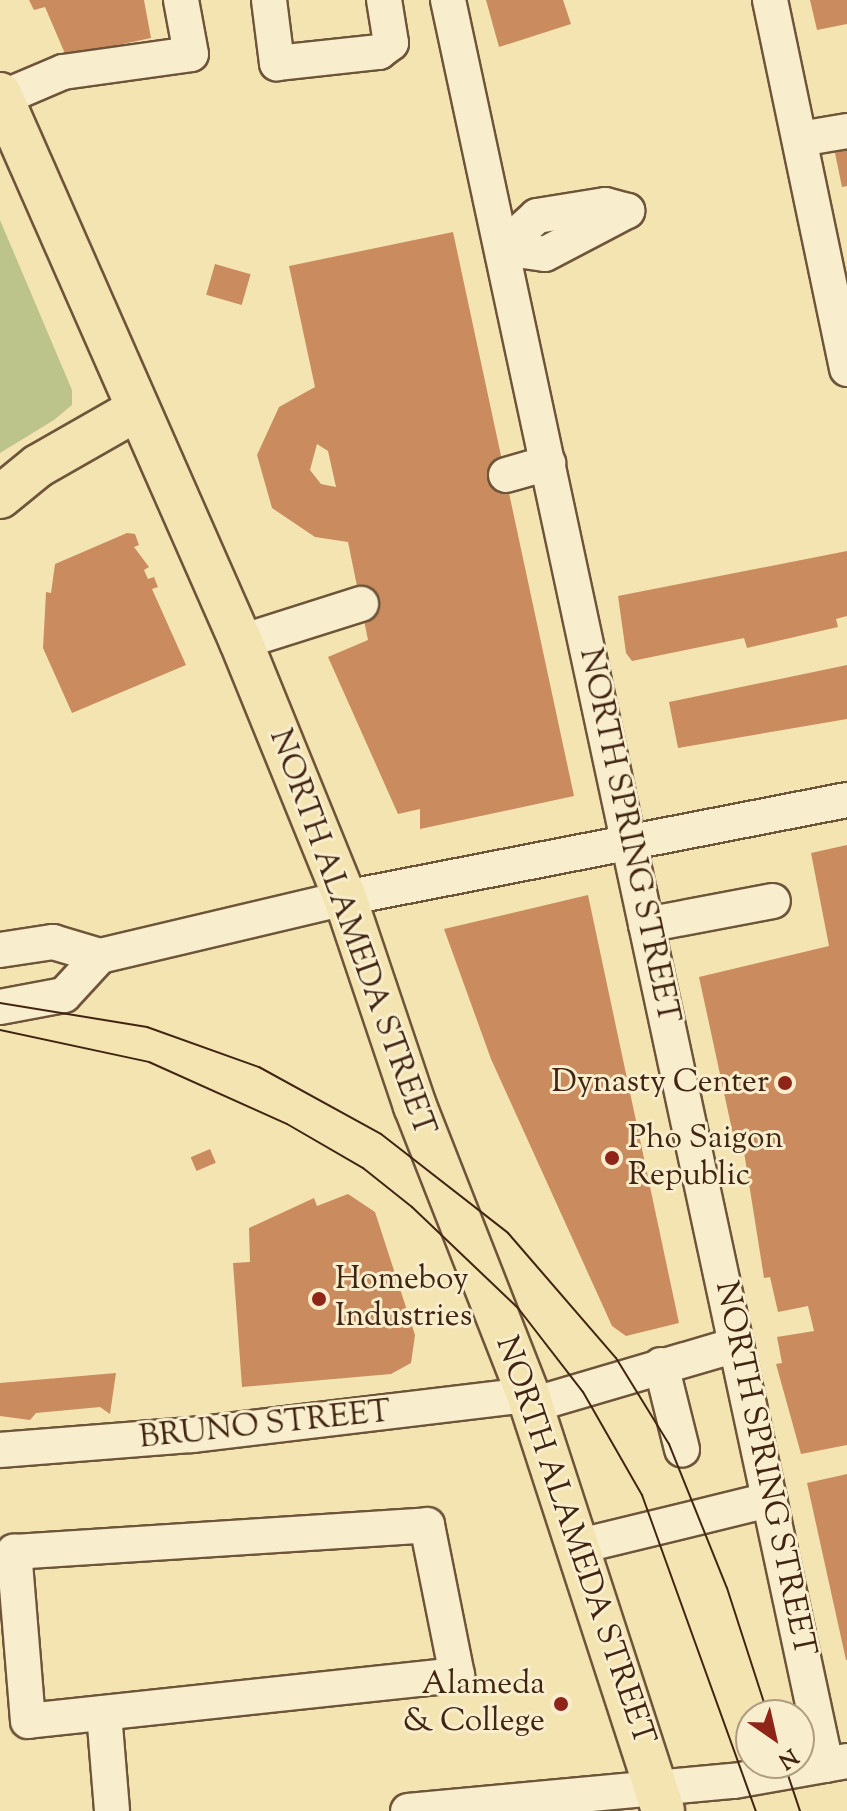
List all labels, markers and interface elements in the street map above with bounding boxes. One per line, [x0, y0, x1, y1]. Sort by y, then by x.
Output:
street label: NORTH SPRING STREET [569, 645, 687, 1027]
street label: NORTH ALAMEDA STREET [259, 724, 443, 1142]
place label: Dynasty Center [552, 1064, 769, 1102]
marker: Dynasty Center [776, 1074, 794, 1092]
place label: Pho Saigon Republic [628, 1121, 783, 1196]
marker: Pho Saigon Republic [603, 1149, 621, 1167]
place label: Homeboy Industries [335, 1262, 472, 1337]
street label: NORTH SPRING STREET [705, 1278, 823, 1660]
marker: Homeboy Industries [310, 1290, 328, 1308]
street label: NORTH ALAMEDA STREET [486, 1332, 662, 1750]
street label: BRUNO STREET [137, 1394, 393, 1458]
place label: Alameda & College [403, 1667, 545, 1742]
marker: Alameda & College [552, 1695, 570, 1713]
north arrow [735, 1699, 815, 1779]
text: N [771, 1739, 804, 1775]

